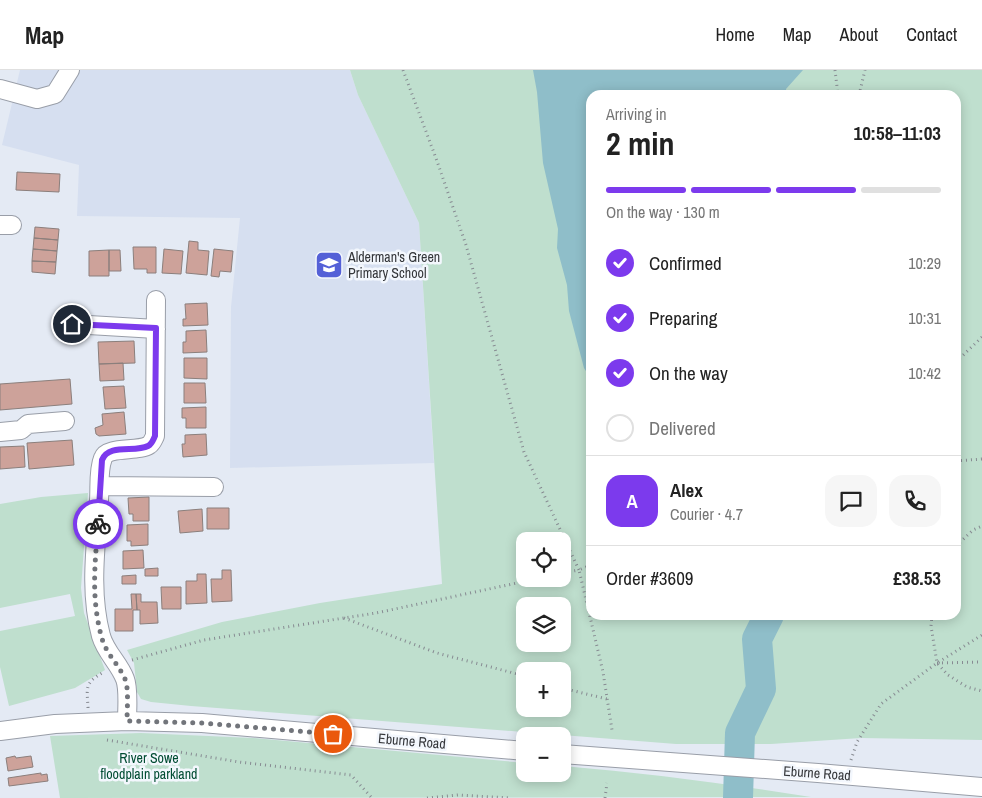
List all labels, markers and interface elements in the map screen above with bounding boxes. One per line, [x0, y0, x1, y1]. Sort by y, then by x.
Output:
text: Map [25, 19, 64, 51]
text: Home [715, 22, 755, 47]
text: Map [783, 22, 812, 47]
text: About [840, 22, 878, 47]
text: Contact [906, 22, 957, 47]
text: Arriving in [606, 103, 667, 125]
text: 10:58–11:03 [854, 120, 941, 146]
text: 2 min [606, 122, 675, 165]
text: On the way · 130 m [606, 201, 720, 223]
place label: Alderman's Green Primary School [347, 248, 440, 282]
icon: check [606, 249, 634, 277]
school or university icon: Alderman's Green Primary School [314, 250, 344, 280]
text: Confirmed [649, 250, 722, 276]
text: 10:29 [908, 252, 941, 274]
pin [51, 303, 93, 345]
icon: check [606, 304, 634, 332]
text: Preparing [649, 305, 717, 331]
text: 10:31 [908, 307, 941, 329]
icon: home [58, 310, 86, 338]
icon: check [606, 359, 634, 387]
text: On the way [649, 360, 728, 386]
text: 10:42 [908, 362, 941, 384]
text: Delivered [649, 415, 716, 441]
button: chat [825, 475, 877, 527]
button: phone [889, 475, 941, 527]
text: Alex [670, 477, 703, 503]
text: A [626, 488, 638, 514]
courier [73, 499, 123, 549]
text: Courier · 4.7 [670, 503, 743, 525]
icon: bike [84, 510, 112, 538]
map controls [516, 532, 571, 782]
button: locate [516, 532, 571, 587]
text: Order #3609 [606, 565, 693, 591]
text: £38.53 [893, 565, 941, 591]
button: layers [516, 597, 571, 652]
button: + [516, 662, 571, 717]
pin [312, 713, 354, 755]
icon: bag [319, 720, 347, 748]
button: − [516, 727, 571, 782]
street label: Eburne Road [378, 729, 446, 753]
park label: River Sowe floodplain parkland [100, 749, 198, 783]
street label: Eburne Road [783, 762, 851, 784]

